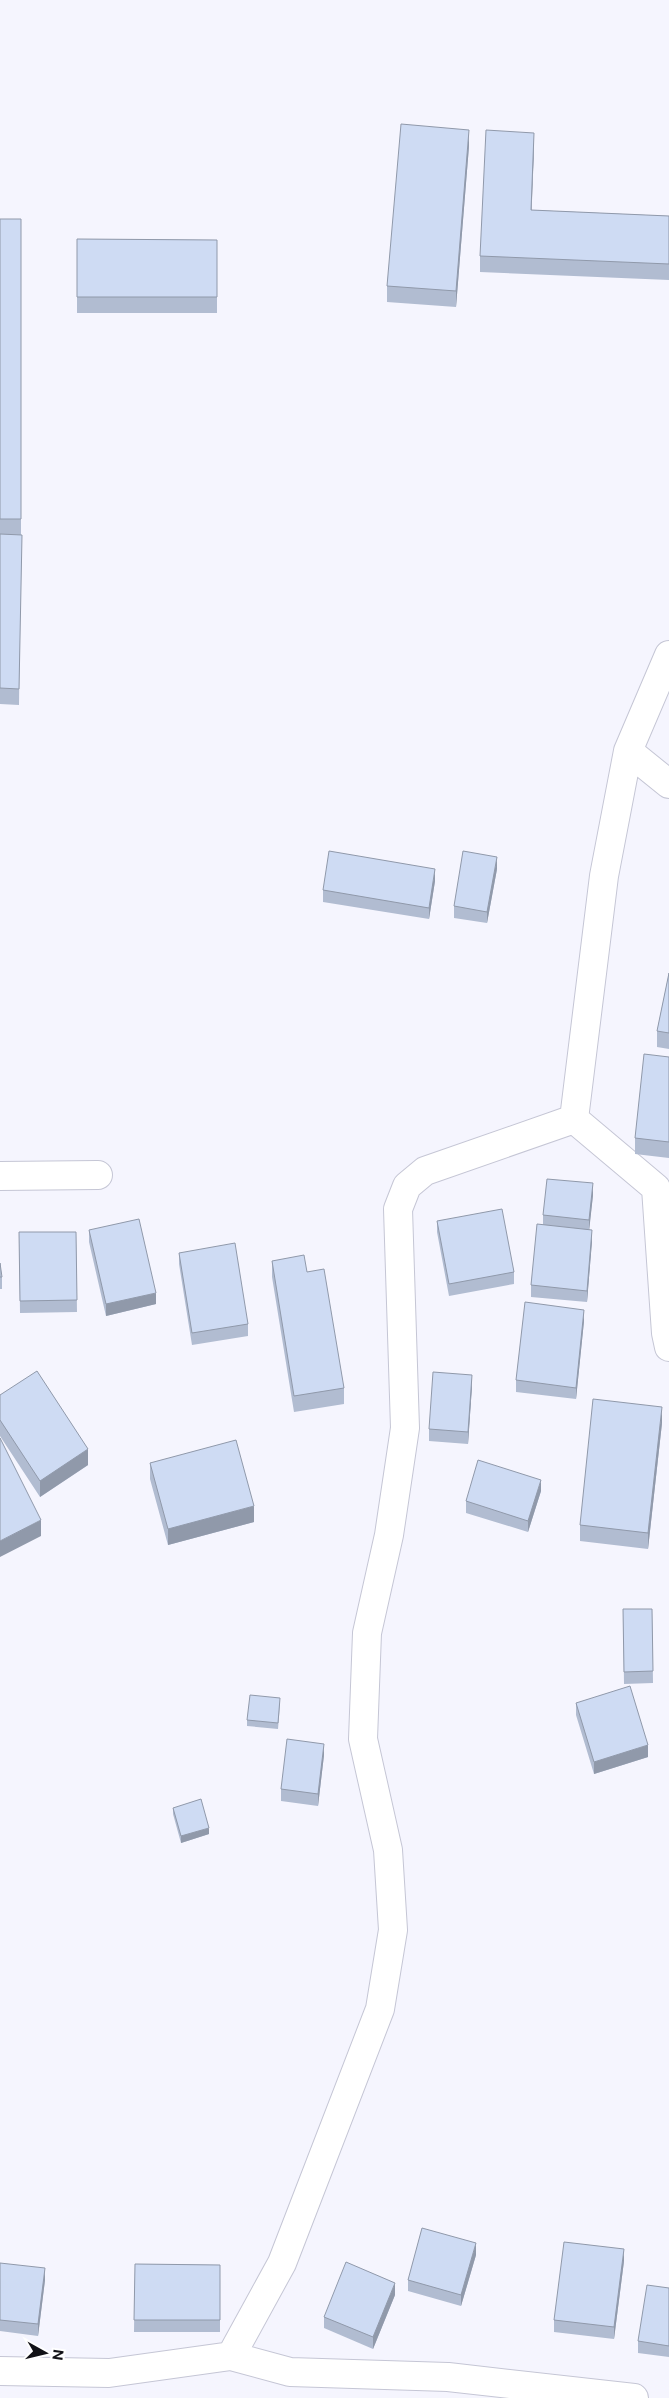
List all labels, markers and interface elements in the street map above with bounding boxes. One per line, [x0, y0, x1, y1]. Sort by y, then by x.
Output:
north arrow [20, 2328, 70, 2378]
text: N [49, 2348, 67, 2361]

